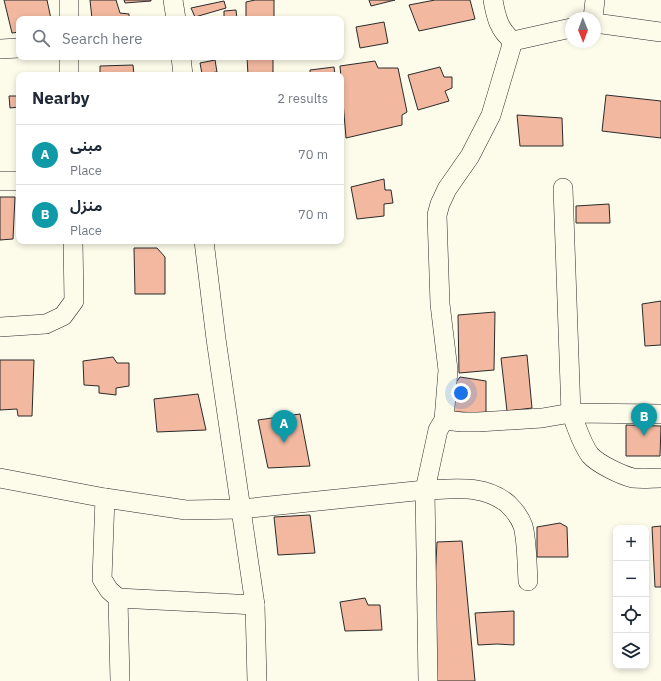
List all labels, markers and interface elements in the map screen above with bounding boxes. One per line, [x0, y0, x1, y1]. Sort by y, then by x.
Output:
north arrow [565, 12, 601, 48]
search box [16, 16, 344, 60]
icon: search [30, 27, 52, 49]
text: Search here [62, 29, 142, 48]
text: Nearby [32, 87, 90, 109]
text: 2 results [277, 90, 328, 107]
text: مبنى [70, 136, 102, 155]
text: A [41, 146, 49, 163]
text: 70 m [298, 146, 328, 163]
text: Place [70, 162, 102, 179]
text: منزل [70, 196, 102, 215]
text: B [41, 206, 49, 223]
text: 70 m [298, 206, 328, 223]
text: Place [70, 222, 102, 239]
your location [451, 383, 471, 403]
pin: B [631, 403, 657, 436]
pin: A [271, 410, 297, 443]
map controls [613, 525, 649, 669]
button: + [613, 525, 649, 561]
button: − [613, 561, 649, 597]
button: locate [613, 597, 649, 633]
button: layers [613, 633, 649, 669]

